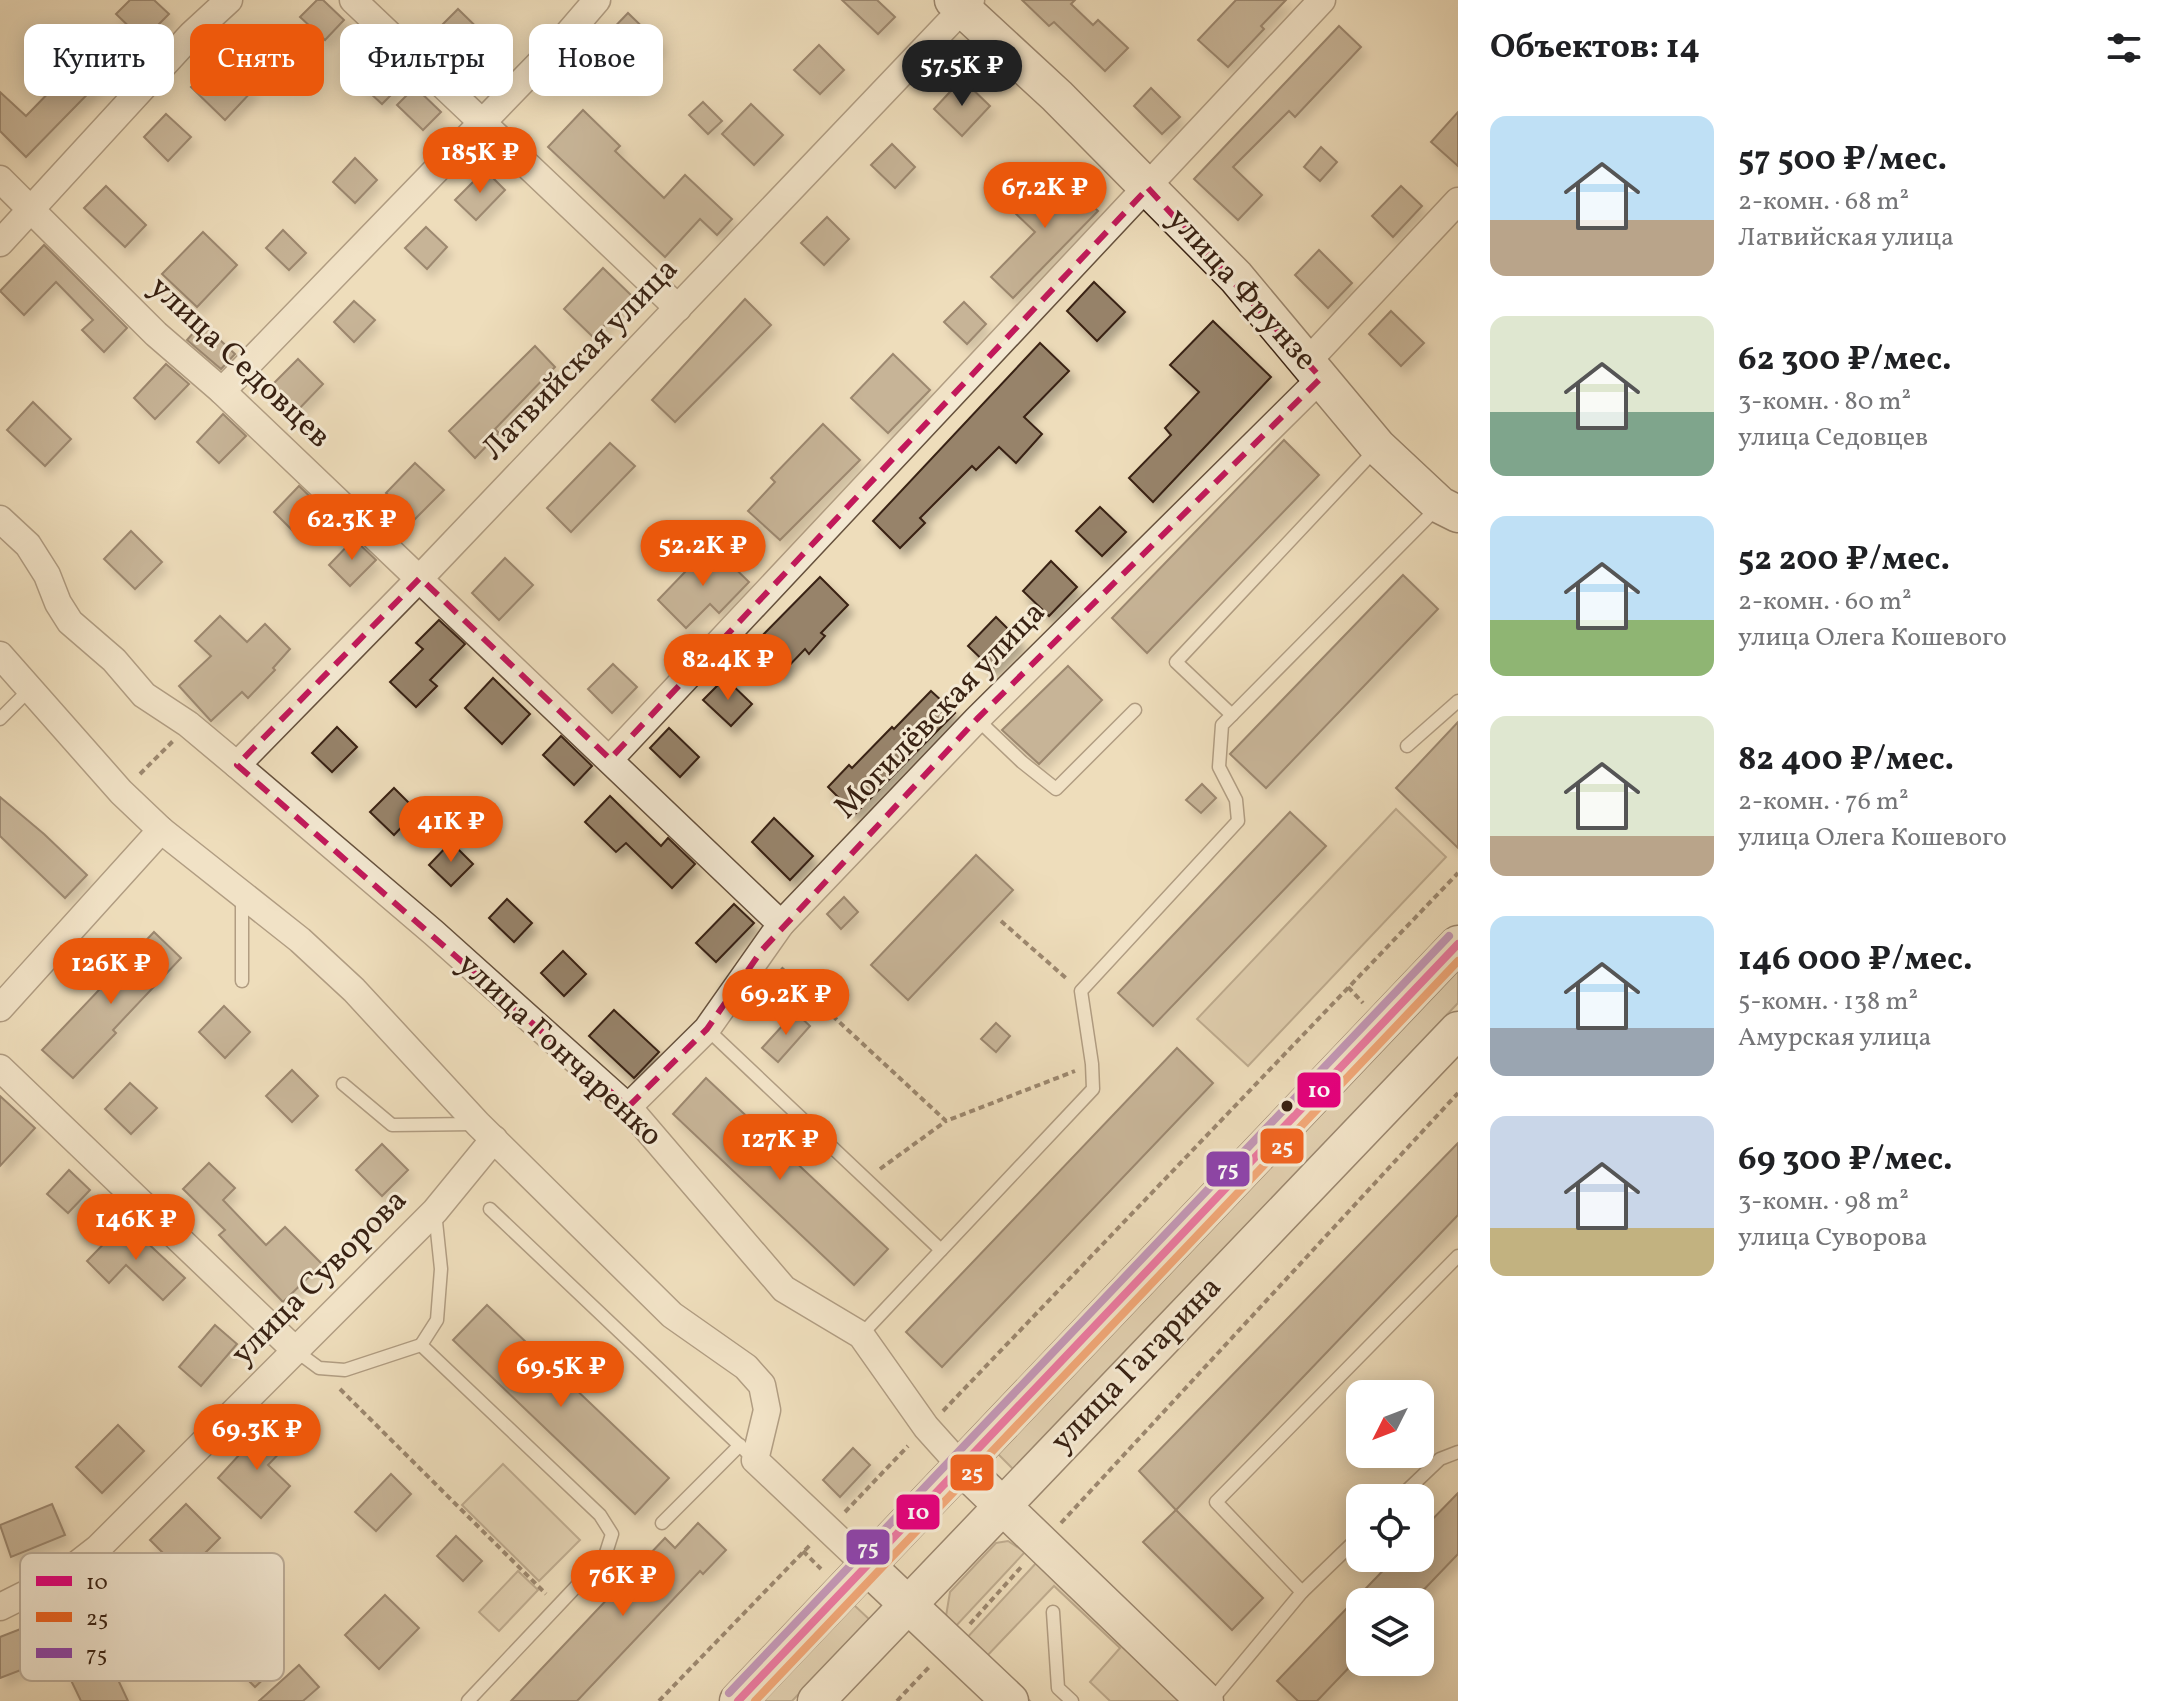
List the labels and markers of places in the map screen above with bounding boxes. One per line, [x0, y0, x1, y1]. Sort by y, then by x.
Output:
pin: 57.5K ₽ [888, 40, 1036, 108]
pin: 185K ₽ [415, 127, 545, 195]
pin: 67.2K ₽ [971, 162, 1119, 230]
pin: 62.3K ₽ [278, 494, 426, 562]
pin: 52.2K ₽ [629, 520, 777, 588]
pin: 82.4K ₽ [654, 634, 802, 702]
pin: 41K ₽ [395, 796, 507, 864]
pin: 126K ₽ [46, 938, 176, 1006]
pin: 69.2K ₽ [712, 969, 860, 1037]
unlabelled marker [1279, 1098, 1295, 1114]
pin: 127K ₽ [715, 1114, 845, 1182]
pin: 146K ₽ [71, 1194, 201, 1262]
pin: 69.5K ₽ [487, 1341, 635, 1409]
pin: 69.3K ₽ [183, 1404, 331, 1472]
pin: 76K ₽ [567, 1550, 679, 1618]

